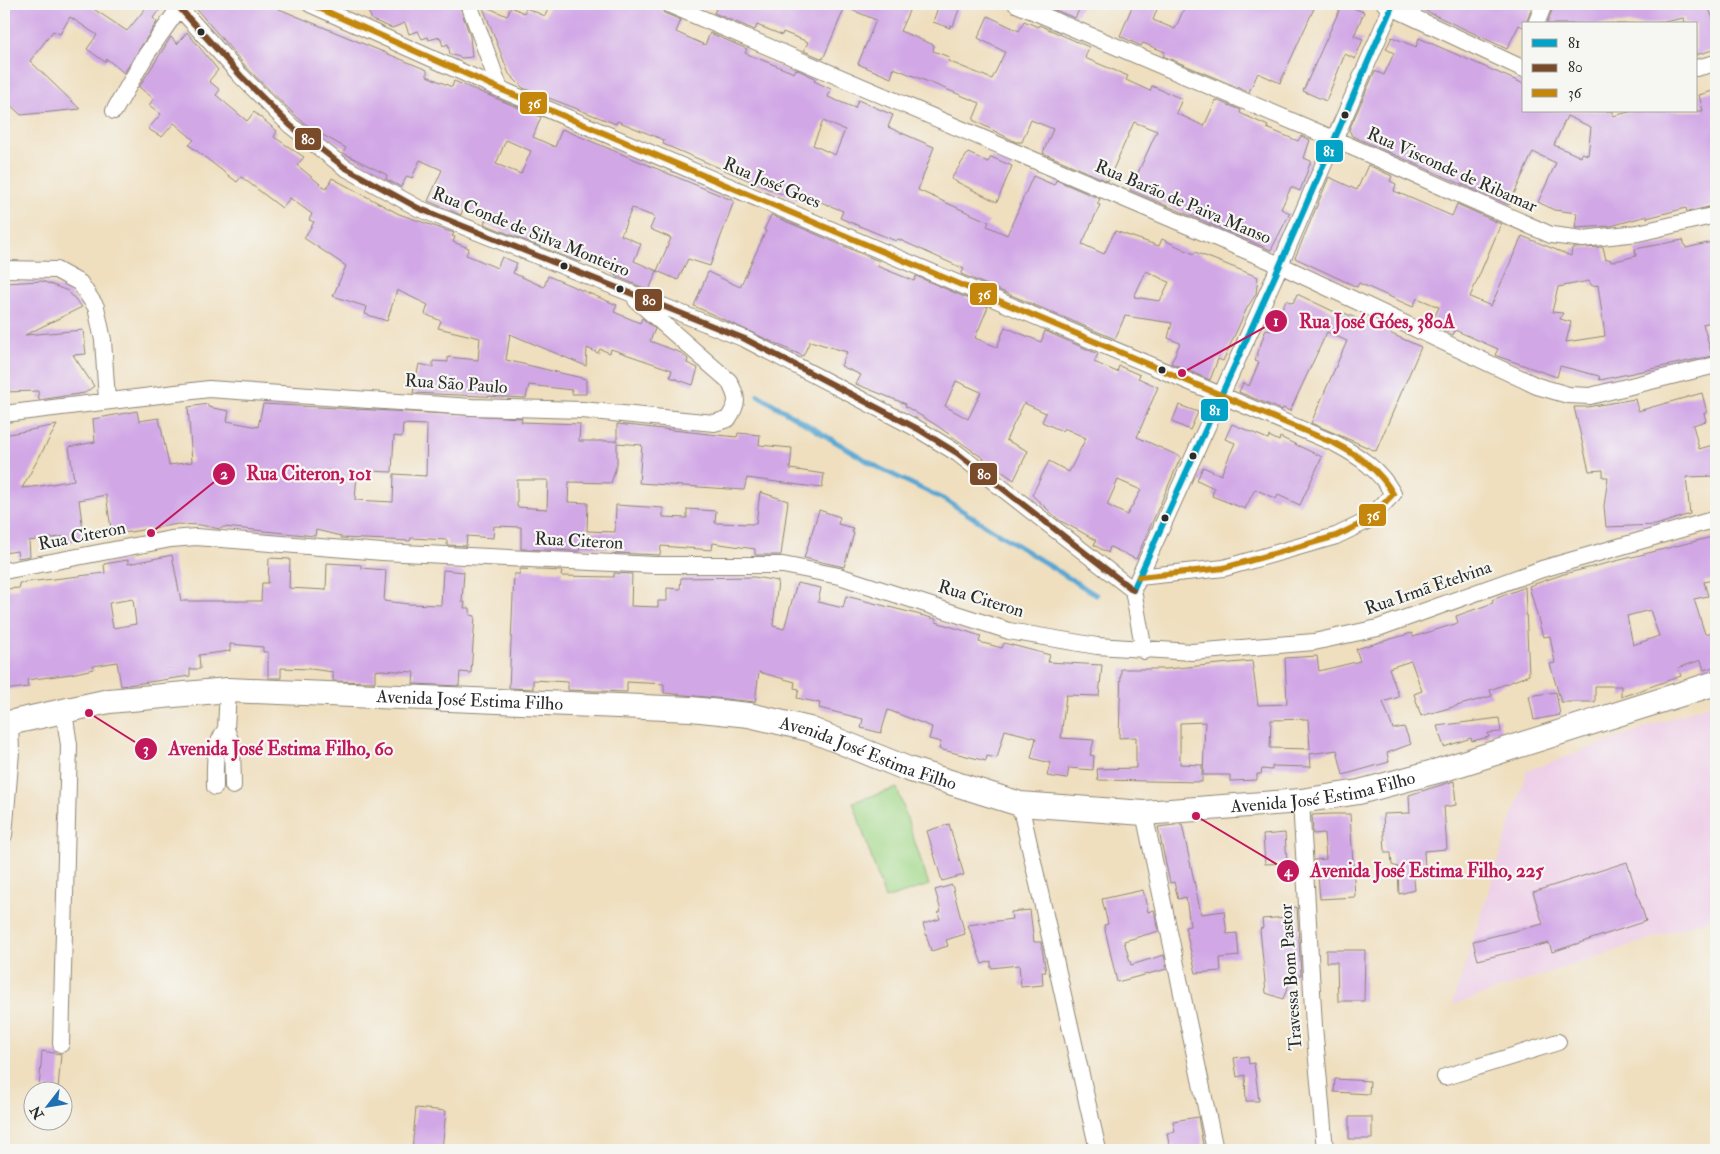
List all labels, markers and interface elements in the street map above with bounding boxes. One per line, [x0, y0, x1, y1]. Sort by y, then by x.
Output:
legend [1522, 22, 1698, 112]
unlabelled marker [196, 27, 206, 37]
text: 81 [1568, 34, 1580, 53]
text: 80 [1568, 58, 1583, 77]
text: 36 [1568, 84, 1583, 103]
line badge: 36 [519, 91, 548, 115]
text: 36 [528, 95, 541, 112]
unlabelled marker [1340, 110, 1350, 120]
street label: Rua Visconde de Ribamar [1363, 122, 1541, 218]
line badge: 80 [294, 127, 322, 151]
text: 80 [301, 131, 315, 148]
line badge: 81 [1315, 139, 1344, 163]
text: 81 [1323, 143, 1335, 160]
street label: Rua José Goes [720, 152, 824, 214]
street label: Rua Barão de Paiva Manso [1091, 154, 1275, 250]
street label: Rua Conde de Silva Monteiro [429, 182, 633, 282]
unlabelled marker [559, 261, 569, 271]
line badge: 36 [969, 282, 998, 306]
unlabelled marker [615, 284, 625, 294]
text: 36 [978, 286, 991, 303]
line badge: 80 [634, 288, 663, 312]
text: 80 [642, 292, 656, 309]
callout: Rua José Góes, 380A [1264, 304, 1465, 338]
text: Rua José Góes, 380A [1299, 310, 1456, 334]
text: 1 [1273, 312, 1279, 331]
unlabelled marker [1157, 365, 1167, 375]
street label: Rua São Paulo [404, 369, 509, 399]
line badge: 81 [1200, 398, 1229, 422]
text: 81 [1209, 402, 1221, 419]
unlabelled marker [1188, 451, 1198, 461]
callout: Rua Citeron, 101 [212, 457, 382, 491]
text: Rua Citeron, 101 [246, 462, 372, 486]
line badge: 80 [969, 462, 998, 486]
text: 2 [220, 465, 228, 484]
text: 80 [977, 466, 991, 483]
line badge: 36 [1358, 503, 1387, 527]
text: 36 [1367, 507, 1380, 524]
unlabelled marker [1160, 513, 1170, 523]
street label: Rua Citeron [36, 516, 128, 556]
street label: Rua Citeron [534, 527, 624, 555]
street label: Rua Irmã Etelvina [1362, 555, 1495, 620]
street label: Rua Citeron [935, 575, 1027, 623]
street label: Avenida José Estima Filho [375, 685, 564, 715]
street label: Avenida José Estima Filho [776, 711, 960, 795]
callout: Avenida José Estima Filho, 60 [134, 732, 404, 766]
text: Avenida José Estima Filho, 60 [167, 737, 394, 761]
text: 3 [143, 740, 149, 759]
street label: Avenida José Estima Filho [1229, 766, 1418, 818]
callout: Avenida José Estima Filho, 225 [1275, 854, 1554, 888]
text: Avenida José Estima Filho, 225 [1309, 859, 1544, 883]
text: 4 [1283, 862, 1293, 881]
street label: Travessa Bom Pastor [1274, 903, 1308, 1051]
north arrow [22, 1082, 72, 1132]
text: N [27, 1102, 48, 1123]

